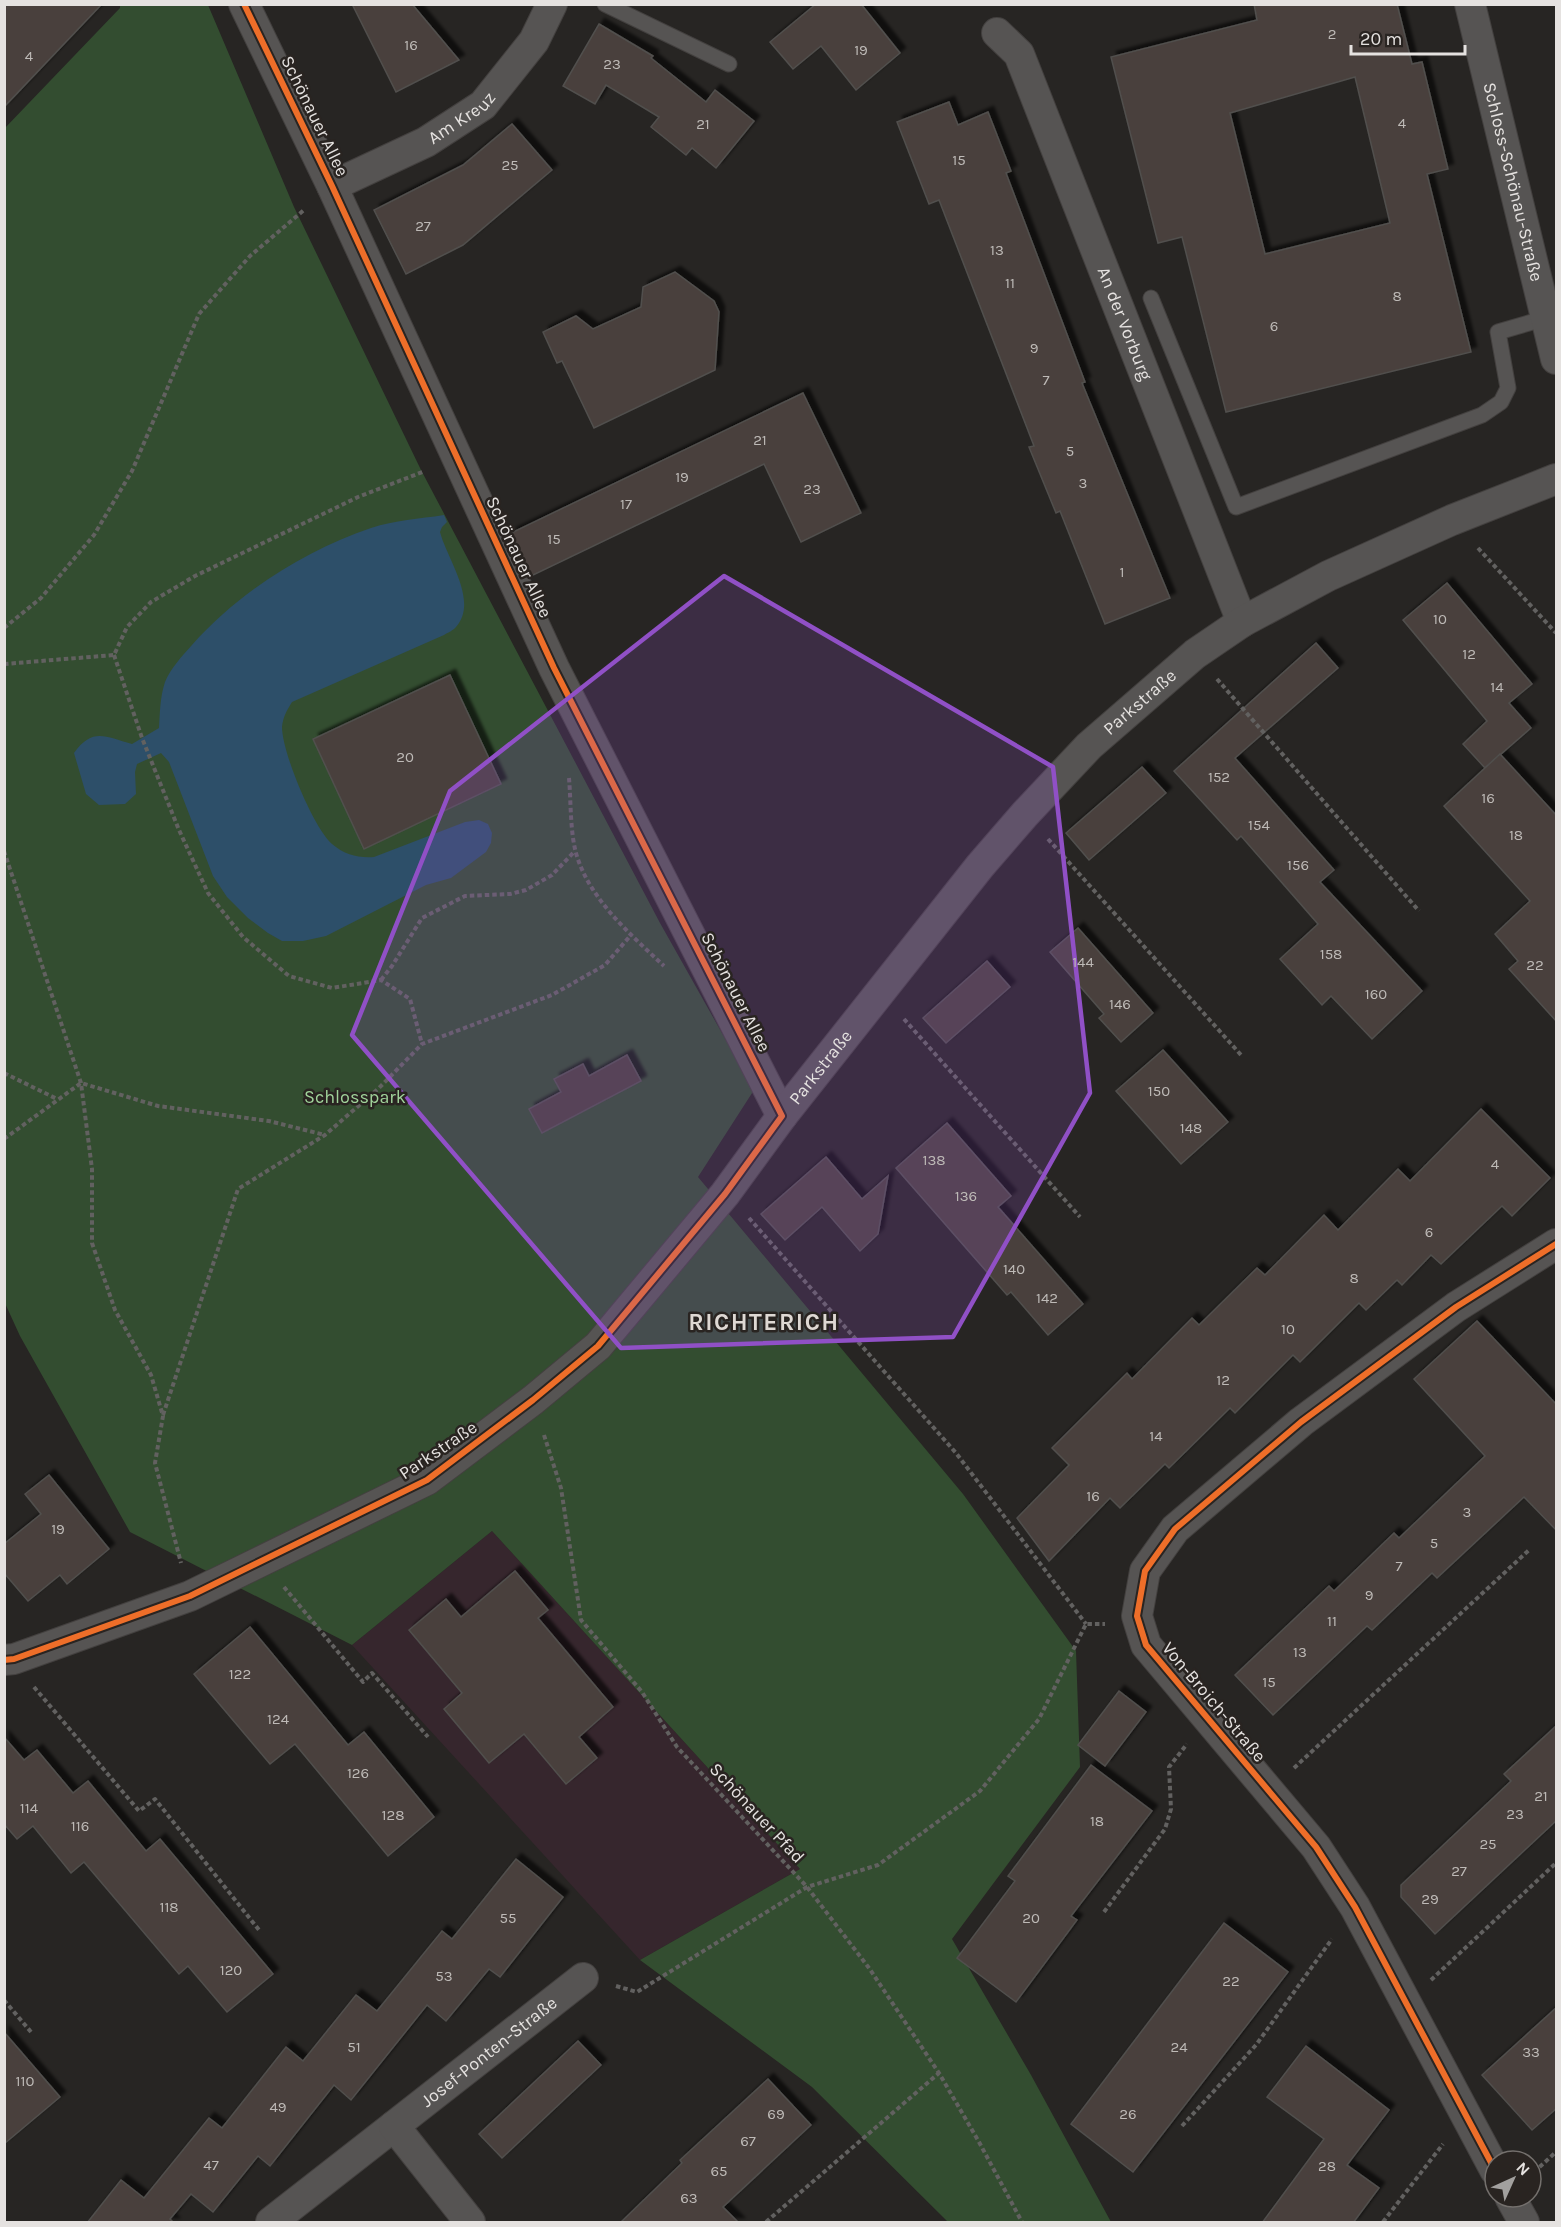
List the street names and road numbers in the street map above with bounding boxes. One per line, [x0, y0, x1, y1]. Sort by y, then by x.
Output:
street label: Schönauer Allee [276, 52, 354, 180]
street label: Schloss-Schönau-Straße [1478, 80, 1548, 284]
street label: Am Kreuz [424, 87, 500, 149]
street label: An der Vorburg [1093, 264, 1157, 383]
street label: Schönauer Allee [481, 493, 557, 621]
street label: Parkstraße [1099, 664, 1181, 740]
street label: Schönauer Allee [696, 928, 776, 1056]
street label: Parkstraße [784, 1025, 857, 1109]
street label: Parkstraße [395, 1416, 481, 1484]
street label: Von-Broich-Straße [1157, 1637, 1271, 1767]
street label: Schönauer Pfad [705, 1758, 809, 1868]
street label: Josef-Ponten-Straße [417, 1992, 561, 2112]

